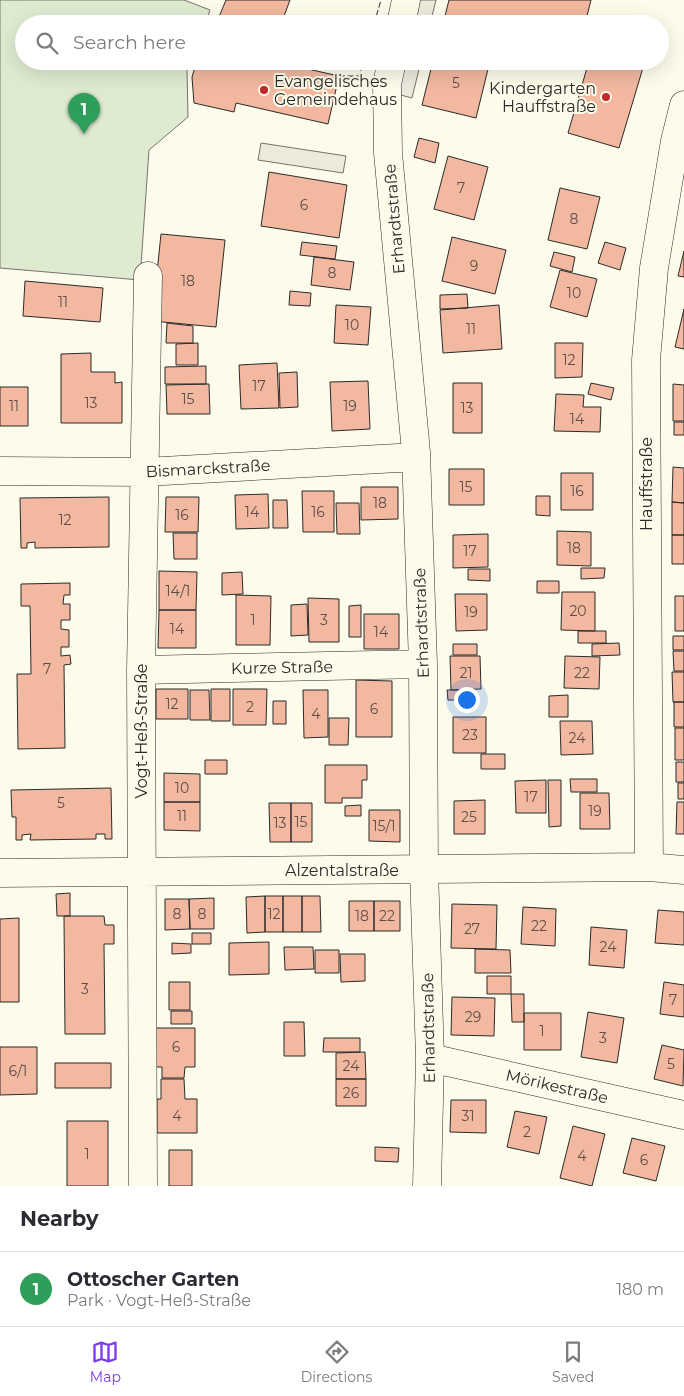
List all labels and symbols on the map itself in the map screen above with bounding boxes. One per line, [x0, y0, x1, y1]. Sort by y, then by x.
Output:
place label: Evangelisches Gemeindehaus [274, 72, 397, 109]
house number: 5 [452, 74, 460, 92]
place label: Kindergarten Hauffstraße [489, 79, 596, 116]
marker: Evangelisches Gemeindehaus [258, 84, 270, 96]
marker: Kindergarten Hauffstraße [600, 91, 612, 103]
pin: 1 [68, 93, 100, 134]
street label: Erhardtstraße [380, 163, 409, 275]
house number: 7 [457, 179, 465, 197]
house number: 6 [300, 196, 309, 214]
house number: 8 [570, 210, 579, 228]
house number: 9 [470, 257, 478, 275]
house number: 8 [328, 264, 337, 282]
house number: 18 [181, 272, 195, 290]
house number: 10 [567, 284, 581, 302]
house number: 11 [58, 293, 68, 311]
house number: 10 [345, 316, 359, 334]
house number: 11 [466, 320, 476, 338]
house number: 12 [562, 351, 576, 369]
house number: 17 [252, 377, 266, 395]
house number: 15 [182, 390, 195, 408]
house number: 13 [85, 394, 98, 412]
house number: 11 [9, 397, 19, 415]
house number: 19 [343, 397, 357, 415]
house number: 13 [461, 399, 474, 417]
house number: 14 [570, 410, 585, 428]
street label: Hauffstraße [637, 437, 656, 531]
street label: Bismarckstraße [145, 456, 271, 481]
house number: 15 [460, 478, 473, 496]
house number: 16 [570, 482, 584, 500]
house number: 18 [373, 494, 387, 512]
house number: 14 [245, 503, 260, 521]
house number: 16 [311, 503, 325, 521]
house number: 16 [175, 506, 189, 524]
house number: 12 [58, 511, 72, 529]
house number: 18 [567, 539, 581, 557]
house number: 17 [463, 542, 477, 560]
street label: Erhardtstraße [410, 567, 433, 679]
house number: 14/1 [166, 582, 190, 600]
house number: 20 [569, 602, 587, 620]
house number: 19 [464, 603, 478, 621]
house number: 1 [250, 611, 256, 629]
house number: 3 [320, 611, 328, 629]
house number: 14 [170, 620, 185, 638]
house number: 14 [374, 623, 389, 641]
street label: Kurze Straße [231, 657, 333, 678]
house number: 7 [43, 660, 51, 678]
street label: Vogt-Heß-Straße [132, 664, 151, 798]
house number: 21 [459, 664, 473, 682]
house number: 22 [574, 664, 590, 682]
your location [454, 687, 480, 713]
house number: 12 [165, 695, 179, 713]
house number: 2 [246, 698, 254, 716]
house number: 6 [370, 700, 379, 718]
house number: 4 [311, 705, 321, 723]
house number: 23 [462, 726, 478, 744]
house number: 24 [569, 729, 586, 747]
house number: 10 [175, 779, 189, 797]
house number: 17 [524, 788, 538, 806]
house number: 5 [57, 794, 65, 812]
house number: 19 [588, 802, 602, 820]
house number: 11 [177, 807, 187, 825]
house number: 25 [461, 808, 477, 826]
house number: 15 [295, 813, 308, 831]
house number: 13 [274, 814, 287, 832]
house number: 15/1 [372, 817, 396, 835]
street label: Alzentalstraße [285, 861, 399, 880]
house number: 8 [173, 905, 182, 923]
house number: 8 [198, 905, 207, 923]
house number: 12 [267, 905, 281, 923]
house number: 18 [355, 907, 369, 925]
house number: 22 [379, 907, 395, 925]
house number: 22 [531, 917, 547, 935]
house number: 27 [464, 920, 480, 938]
house number: 24 [600, 938, 617, 956]
street label: Erhardtstraße [418, 973, 439, 1083]
house number: 3 [81, 980, 89, 998]
house number: 7 [669, 991, 677, 1009]
house number: 29 [465, 1008, 481, 1026]
house number: 1 [539, 1022, 545, 1040]
house number: 3 [599, 1029, 607, 1047]
house number: 6 [172, 1038, 181, 1056]
house number: 5 [667, 1055, 675, 1073]
house number: 24 [343, 1057, 360, 1075]
house number: 6/1 [9, 1062, 27, 1080]
street label: Mörikestraße [504, 1065, 610, 1108]
house number: 26 [343, 1084, 360, 1102]
house number: 4 [172, 1107, 182, 1125]
house number: 31 [462, 1107, 474, 1125]
house number: 2 [523, 1123, 531, 1141]
house number: 1 [84, 1145, 90, 1163]
house number: 4 [577, 1147, 587, 1165]
house number: 6 [640, 1151, 649, 1169]

